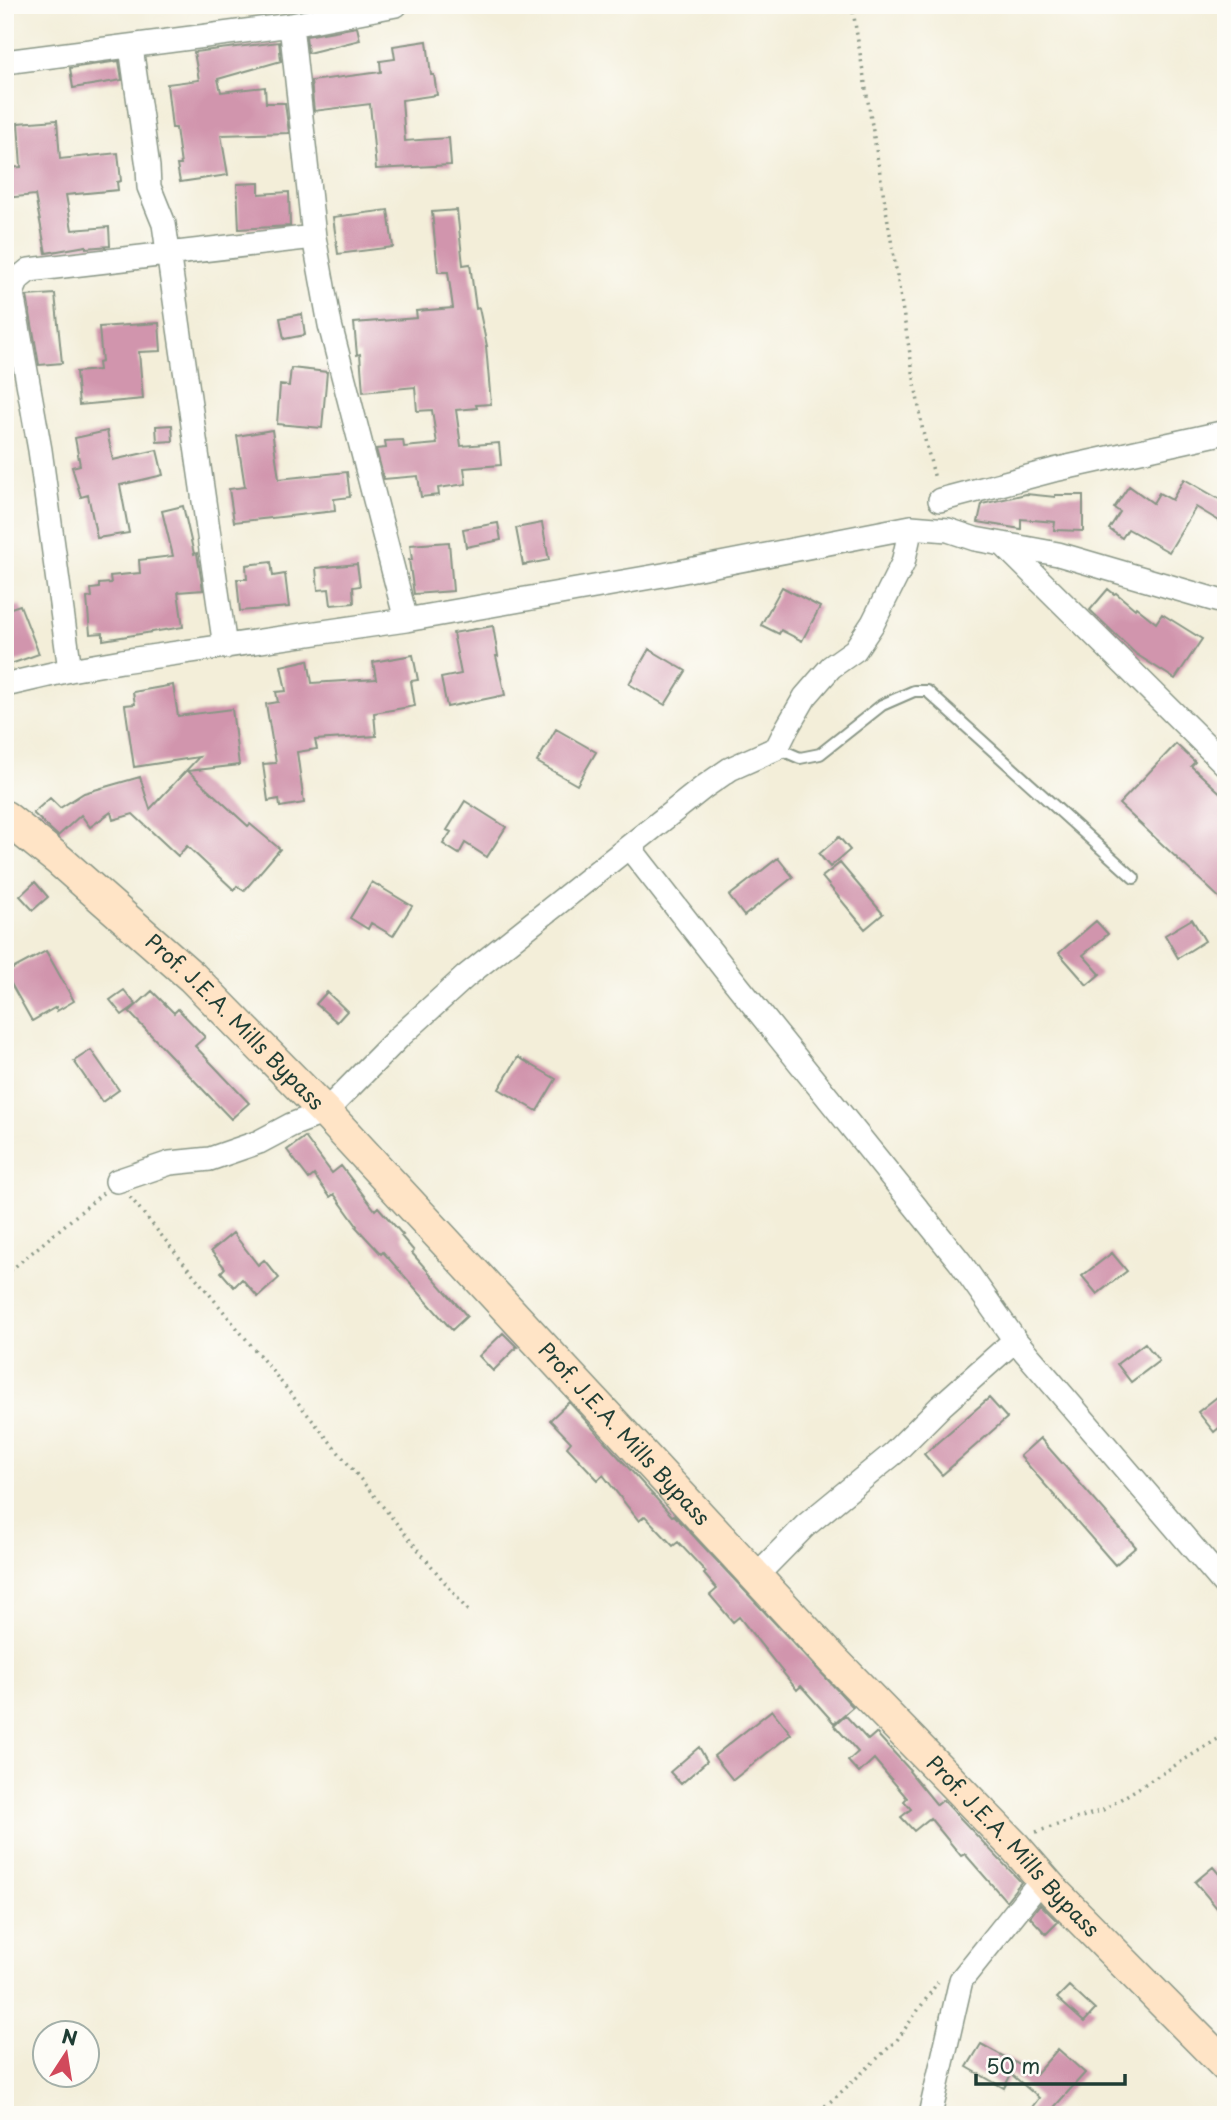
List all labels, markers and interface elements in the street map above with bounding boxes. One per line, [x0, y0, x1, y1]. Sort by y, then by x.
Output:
street label: Prof. J.E.A. Mills Bypass [139, 925, 333, 1116]
street label: Prof. J.E.A. Mills Bypass [532, 1334, 719, 1532]
street label: Prof. J.E.A. Mills Bypass [920, 1747, 1108, 1944]
north arrow [32, 2018, 102, 2088]
text: N [59, 2021, 80, 2052]
scale bar [976, 2043, 1124, 2087]
text: 50 m [986, 2049, 1040, 2081]

